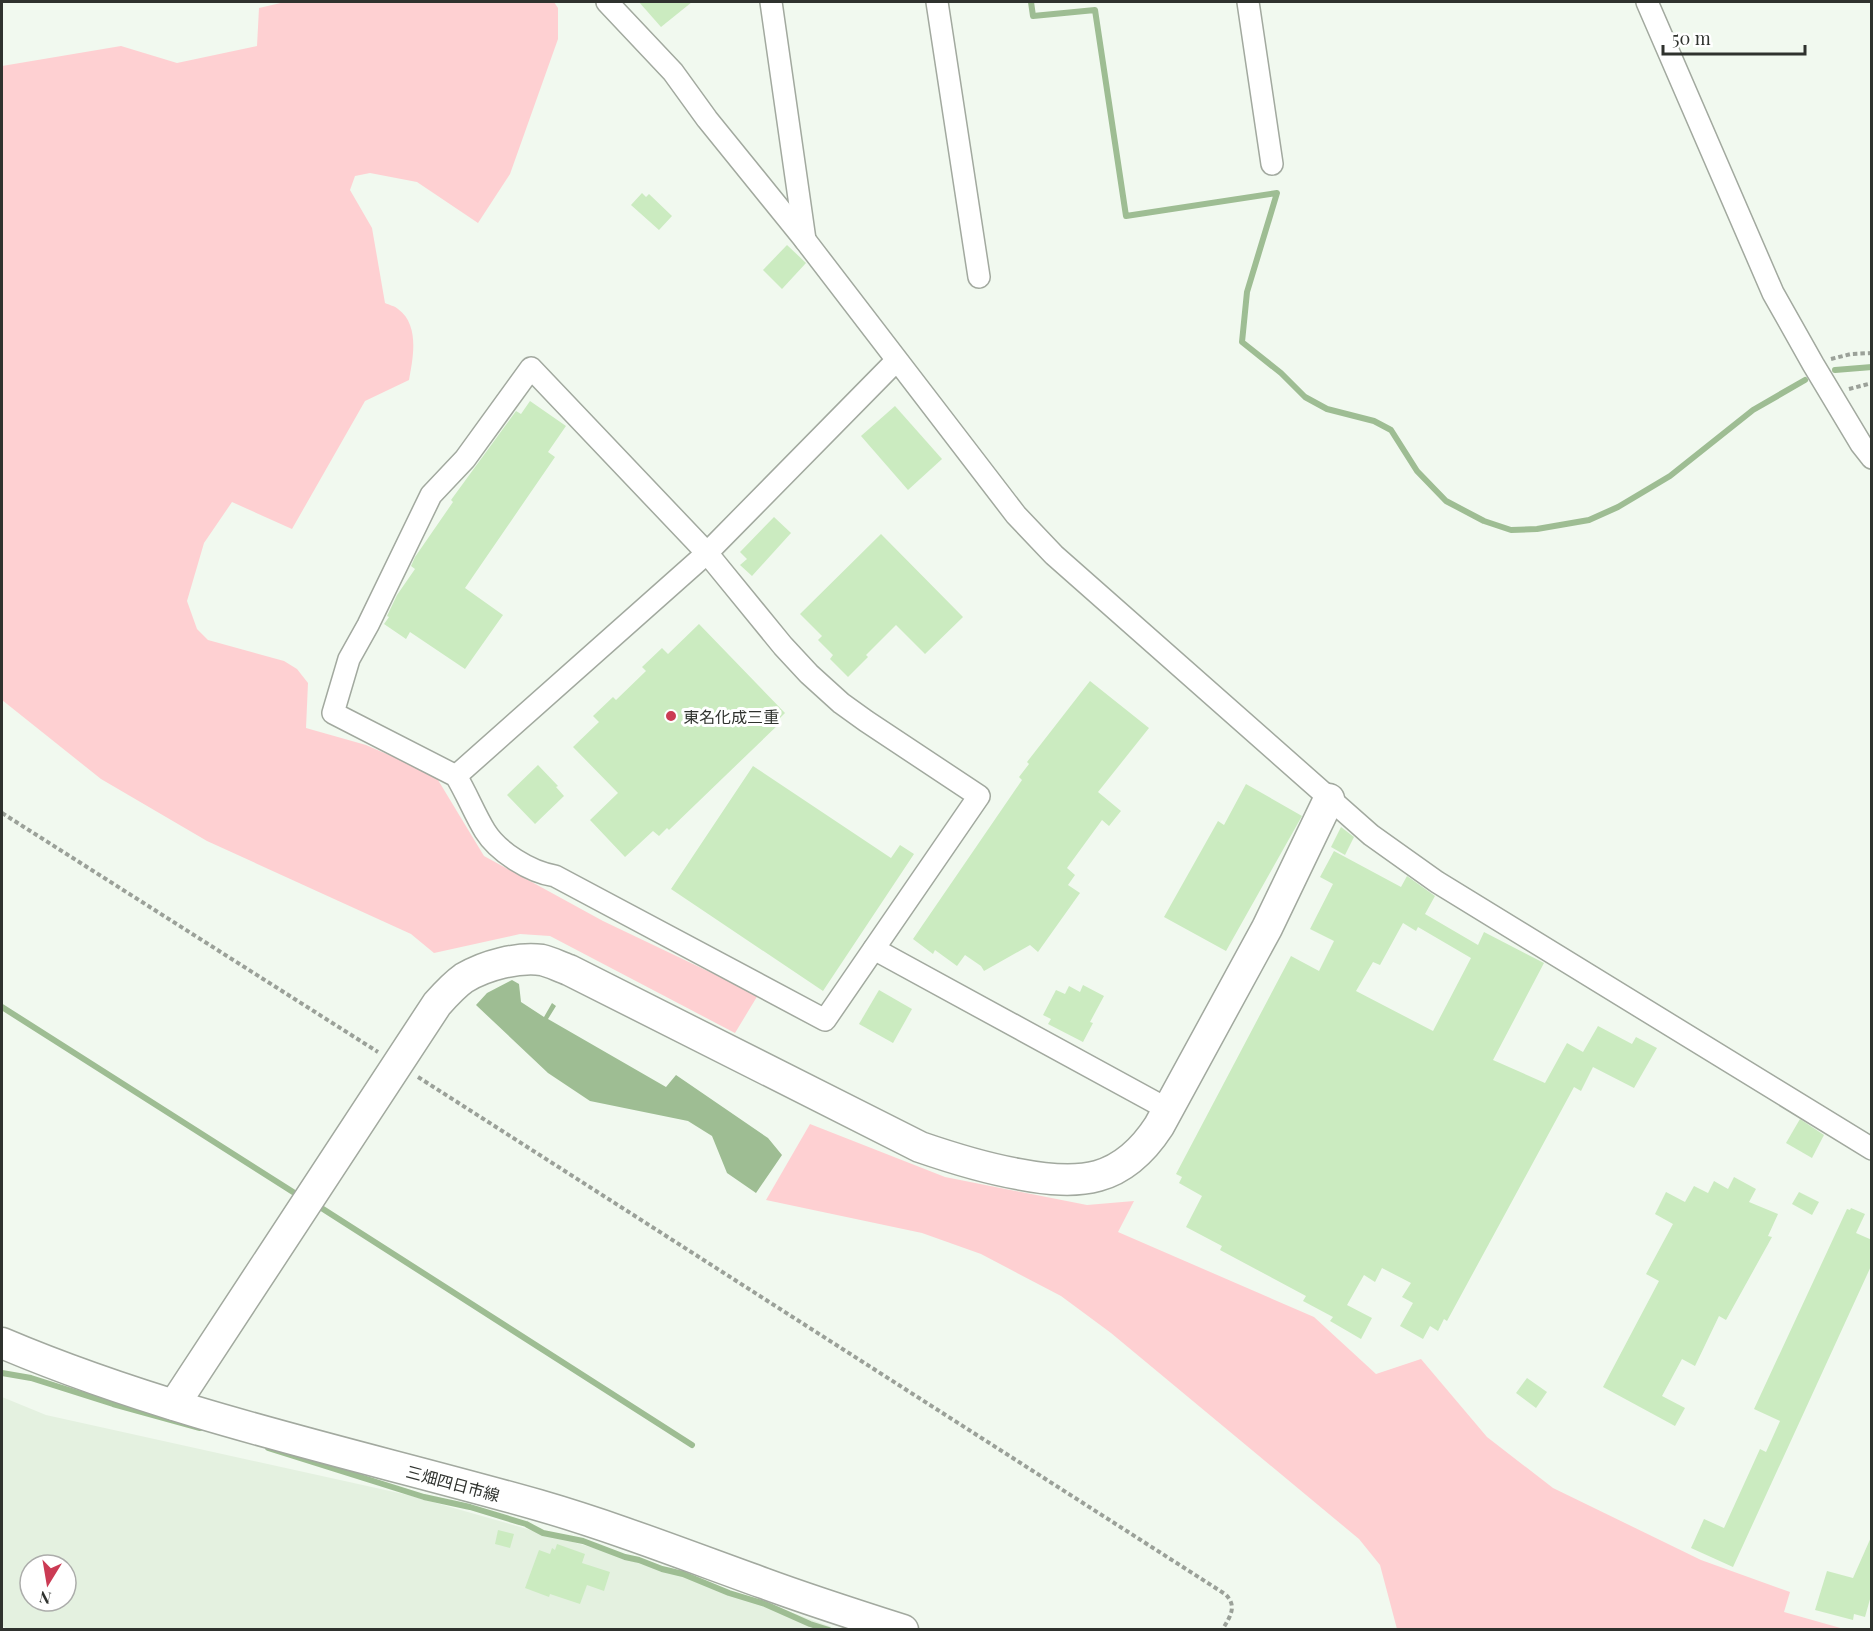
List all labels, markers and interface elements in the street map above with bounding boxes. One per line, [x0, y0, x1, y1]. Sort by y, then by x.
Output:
scale bar [1663, 18, 1806, 56]
text: 50 m [1672, 26, 1711, 50]
place label: 東名化成三重 [683, 706, 779, 727]
marker: 東名化成三重 [664, 709, 678, 723]
street label: 三畑四日市線 [404, 1460, 502, 1506]
north arrow [18, 1553, 78, 1613]
text: N [37, 1587, 53, 1610]

